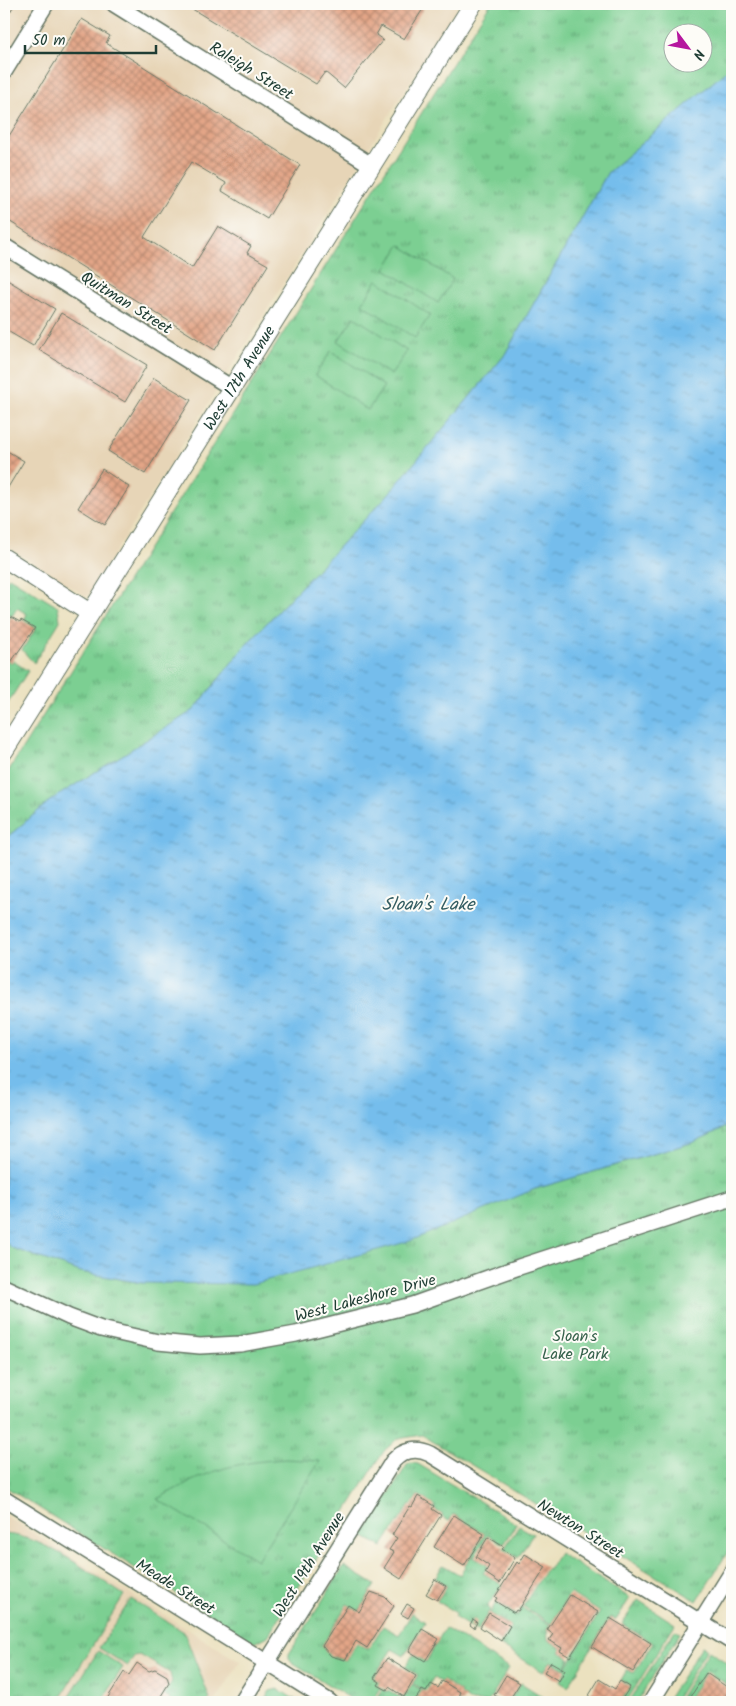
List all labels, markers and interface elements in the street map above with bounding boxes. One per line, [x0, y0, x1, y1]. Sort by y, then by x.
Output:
scale bar [25, 22, 156, 54]
north arrow [664, 22, 714, 72]
text: 50 m [32, 29, 66, 53]
street label: Raleigh Street [204, 36, 299, 107]
text: N [686, 45, 710, 64]
street label: Quitman Street [76, 265, 177, 342]
street label: West 17th Avenue [197, 321, 282, 436]
water label: Sloan's Lake [382, 891, 476, 920]
street label: West Lakeshore Drive [292, 1268, 439, 1329]
park label: Sloan's Lake Park [542, 1324, 609, 1367]
street label: Newton Street [532, 1493, 629, 1566]
street label: West 19th Avenue [267, 1507, 352, 1622]
street label: Meade Street [131, 1553, 220, 1622]

